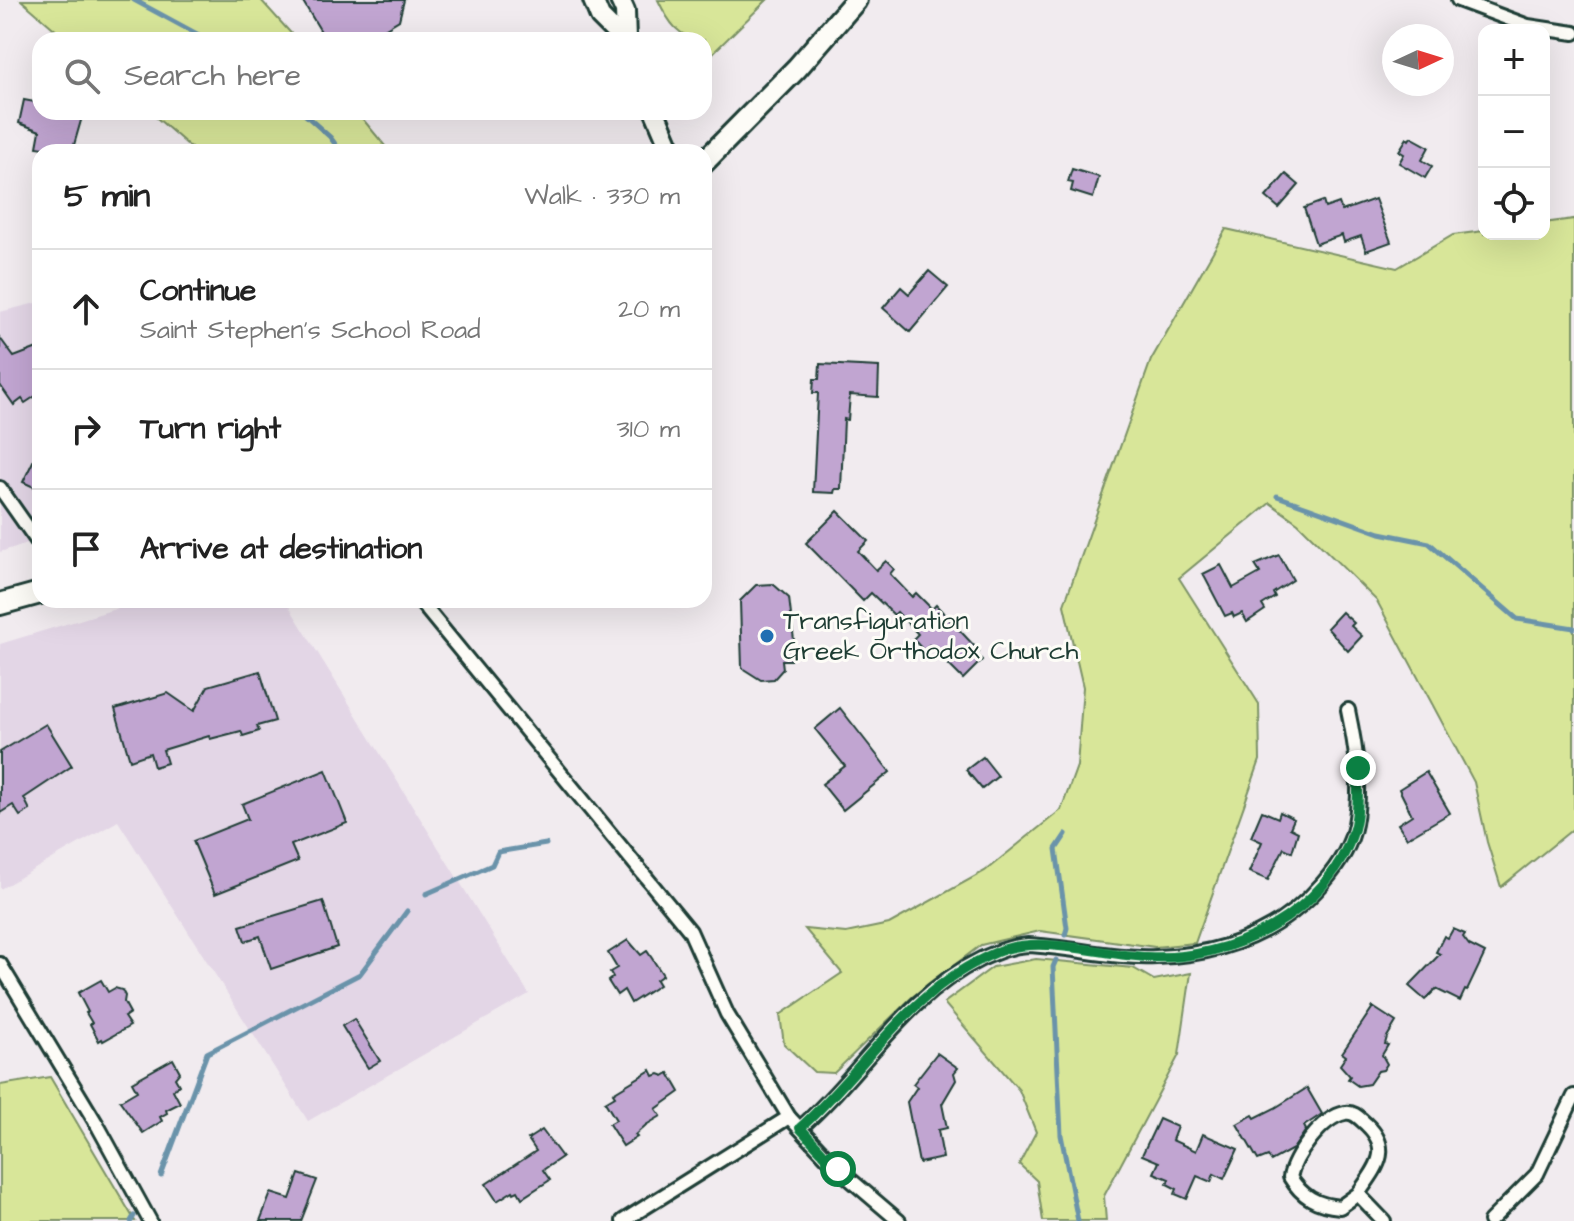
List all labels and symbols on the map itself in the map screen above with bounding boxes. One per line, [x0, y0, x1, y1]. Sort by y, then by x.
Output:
north arrow [1382, 24, 1454, 96]
place label: Transfiguration Greek Orthodox Church [783, 603, 1079, 669]
marker: Transfiguration Greek Orthodox Church [758, 627, 776, 645]
route end [1340, 750, 1376, 786]
route start [820, 1151, 856, 1187]

